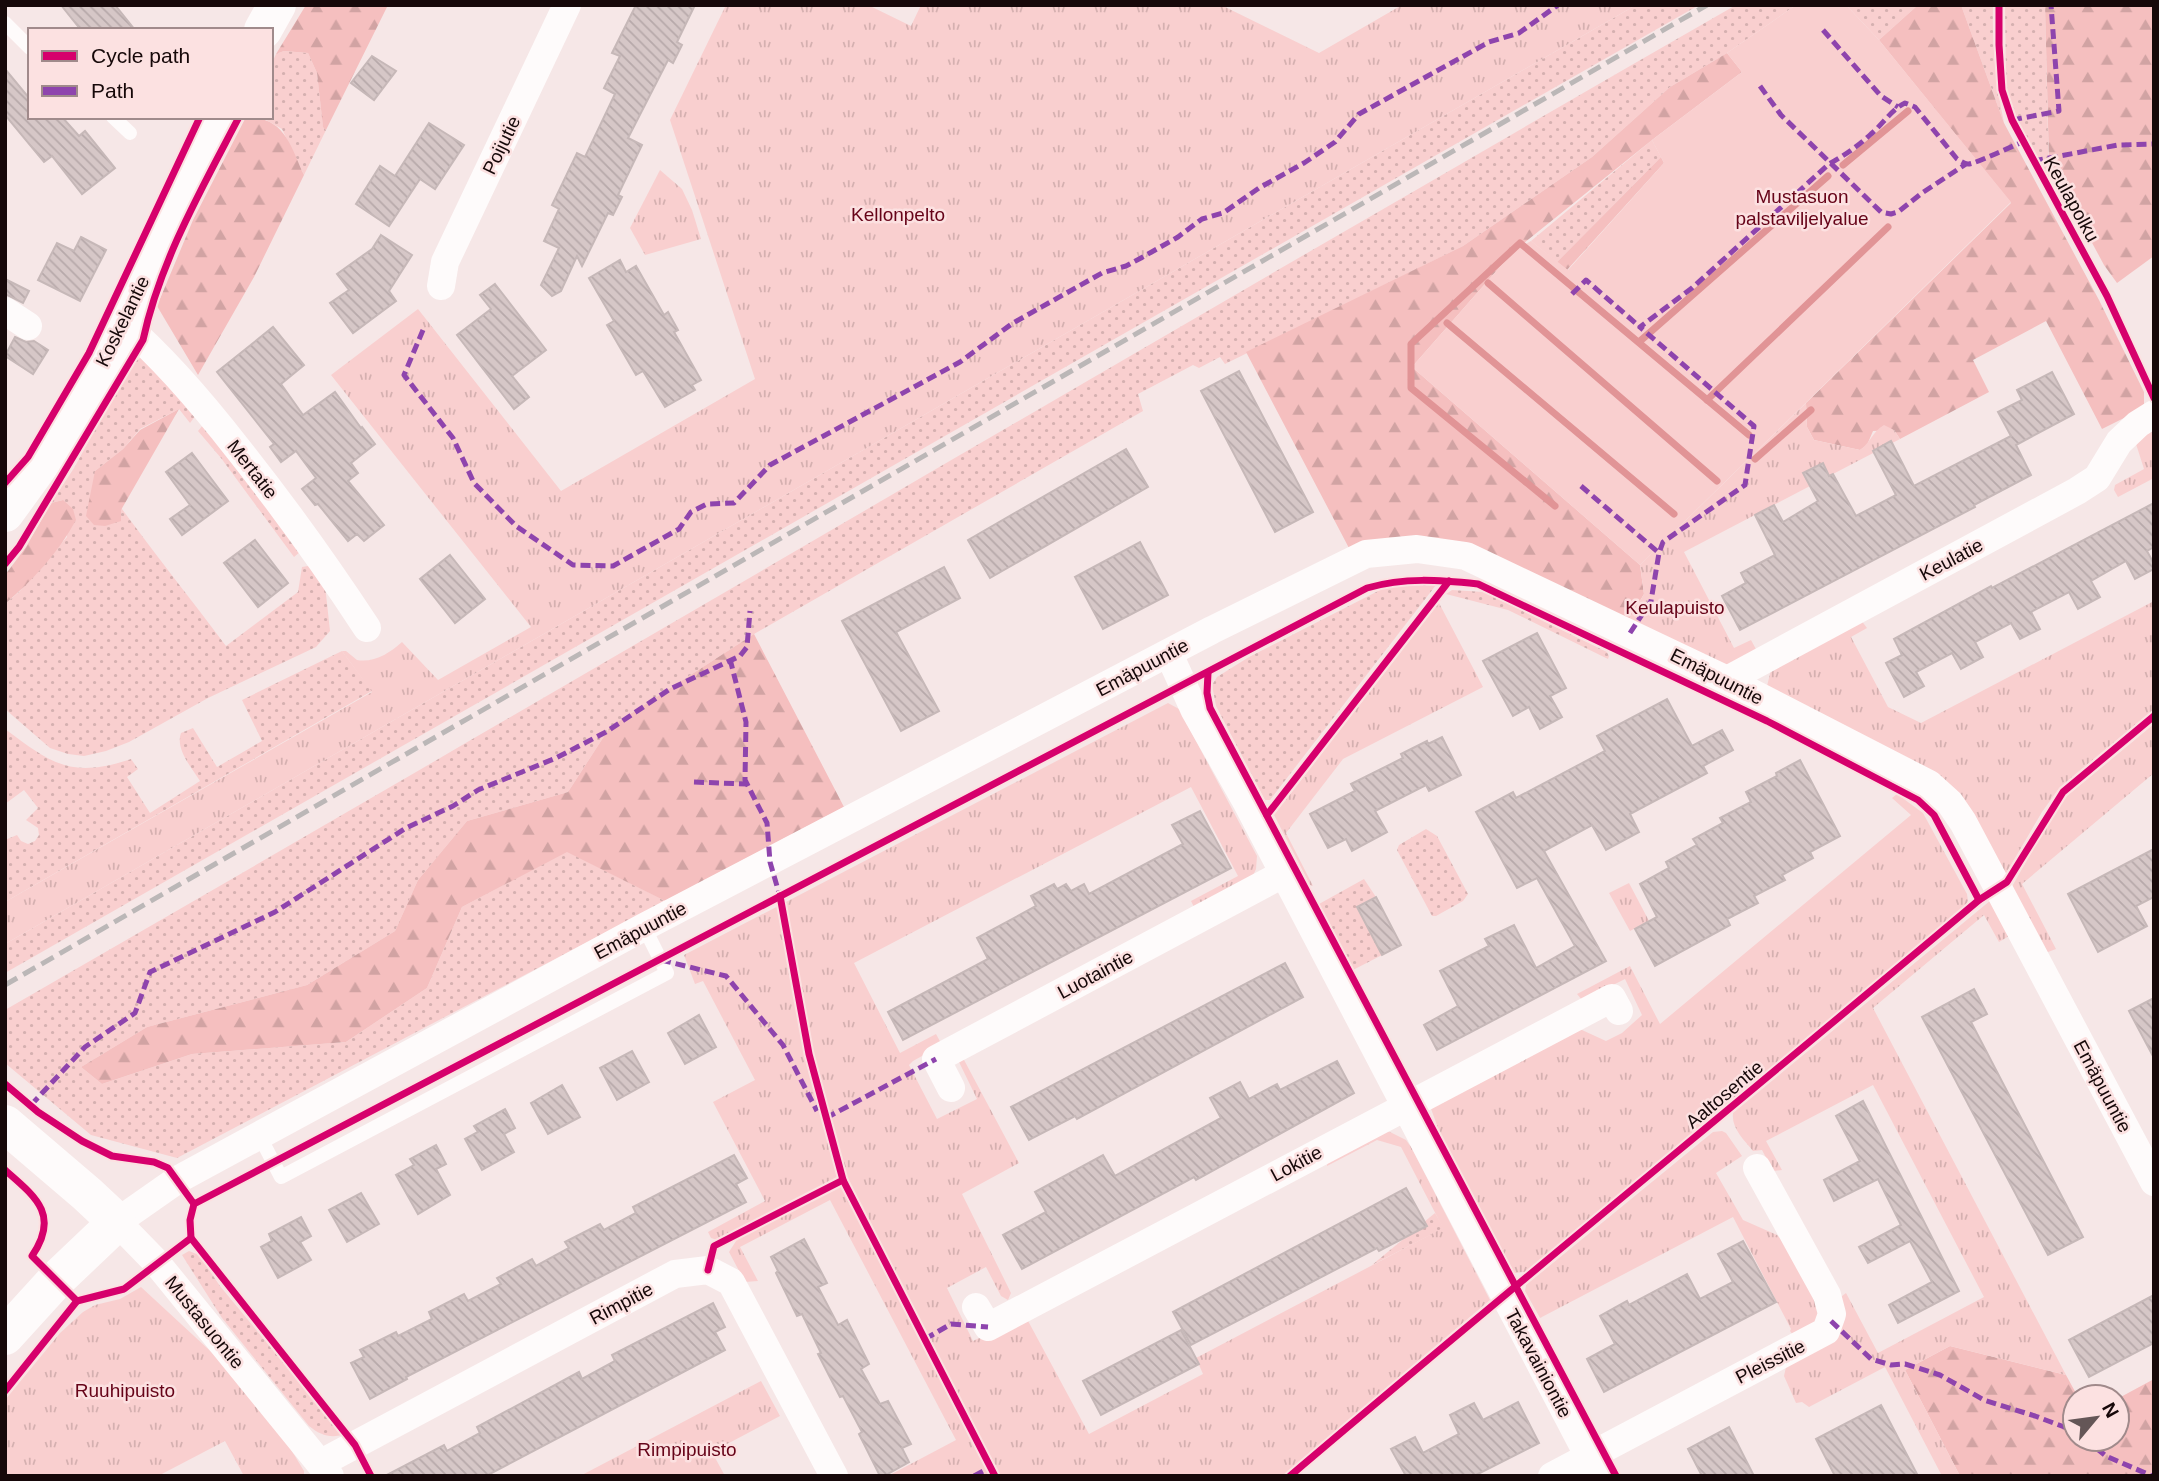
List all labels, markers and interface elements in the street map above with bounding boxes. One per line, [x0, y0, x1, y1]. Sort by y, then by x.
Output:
legend [28, 28, 273, 119]
text: Cycle path [91, 44, 190, 67]
text: Path [91, 79, 134, 102]
street label: Poijutie [478, 113, 525, 178]
street label: Keulapolku [2040, 153, 2104, 245]
park label: Mustasuon palstaviljelyalue [1735, 186, 1869, 229]
park label: Kellonpelto [851, 204, 945, 225]
street label: Koskelantie [91, 272, 153, 370]
street label: Mertatie [223, 436, 282, 503]
street label: Keulatie [1916, 534, 1986, 585]
park label: Keulapuisto [1625, 597, 1725, 618]
street label: Emäpuuntie [1093, 634, 1192, 701]
street label: Emäpuuntie [1667, 644, 1767, 709]
street label: Emäpuuntie [591, 897, 690, 964]
street label: Luotaintie [1054, 946, 1137, 1003]
street label: Emäpuuntie [2069, 1037, 2136, 1136]
street label: Aaltosentie [1682, 1056, 1767, 1133]
street label: Lokitie [1267, 1141, 1325, 1186]
street label: Mustasuontie [161, 1272, 248, 1373]
street label: Rimpitie [586, 1278, 656, 1329]
street label: Takavainiontie [1501, 1305, 1576, 1421]
street label: Pleissitie [1732, 1335, 1808, 1388]
park label: Ruuhipuisto [75, 1380, 175, 1401]
north arrow [2061, 1383, 2131, 1453]
text: N [2098, 1399, 2123, 1421]
park label: Rimpipuisto [637, 1439, 737, 1460]

